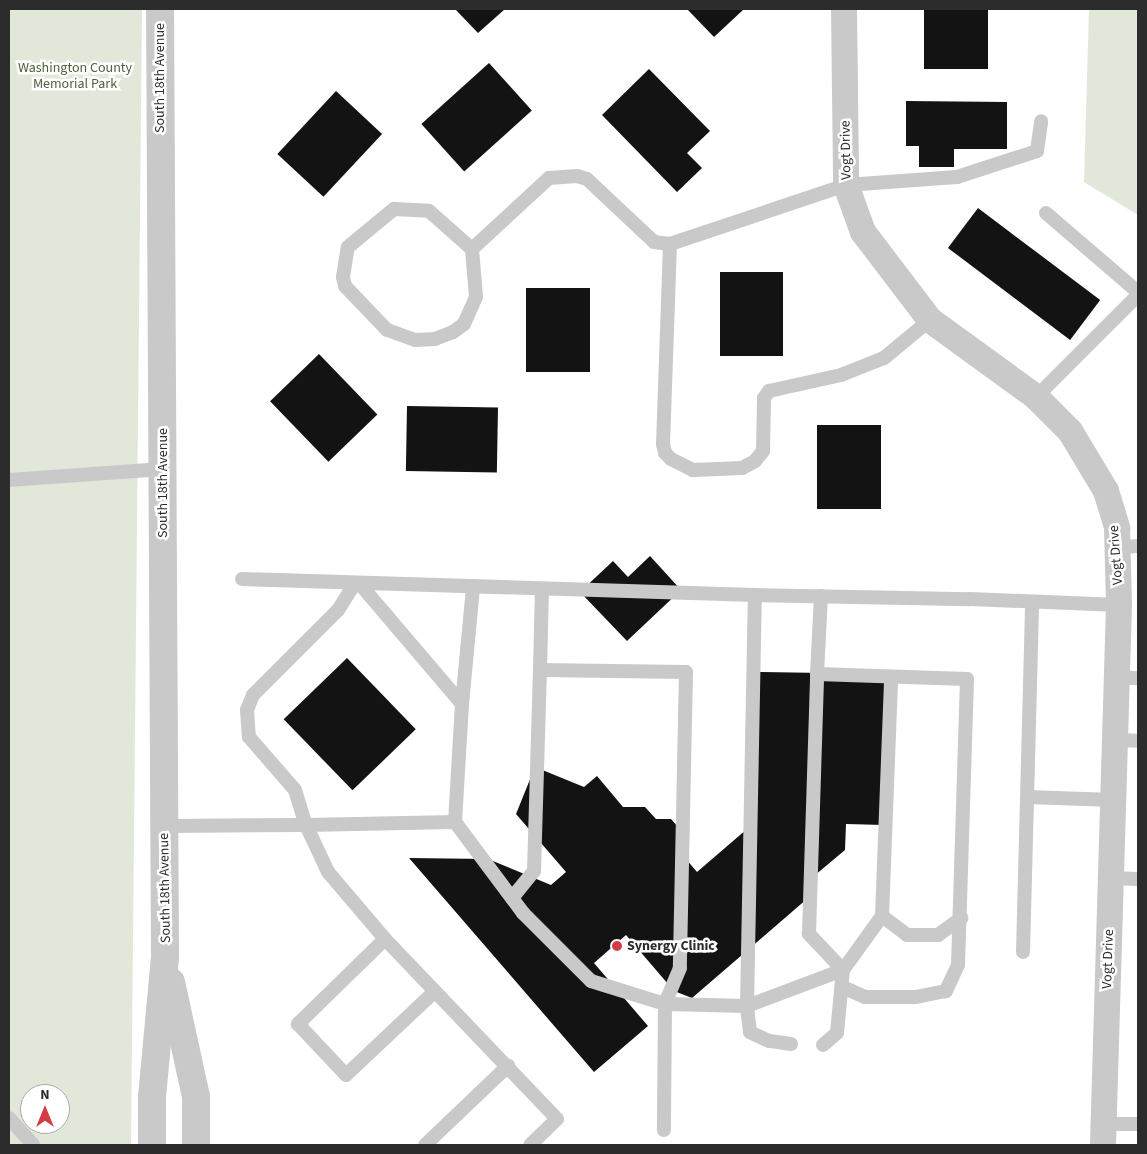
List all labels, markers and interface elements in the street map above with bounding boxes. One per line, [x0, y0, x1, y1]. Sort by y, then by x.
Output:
street label: South 18th Avenue [152, 23, 168, 133]
park label: Washington County Memorial Park [18, 60, 132, 92]
street label: Vogt Drive [837, 120, 855, 180]
street label: South 18th Avenue [155, 428, 171, 538]
street label: Vogt Drive [1106, 525, 1126, 585]
street label: South 18th Avenue [156, 833, 174, 943]
street label: Vogt Drive [1099, 929, 1117, 989]
place label: Synergy Clinic [627, 938, 715, 954]
marker: Synergy Clinic [611, 940, 623, 952]
north arrow [20, 1084, 70, 1134]
text: N [40, 1085, 50, 1105]

